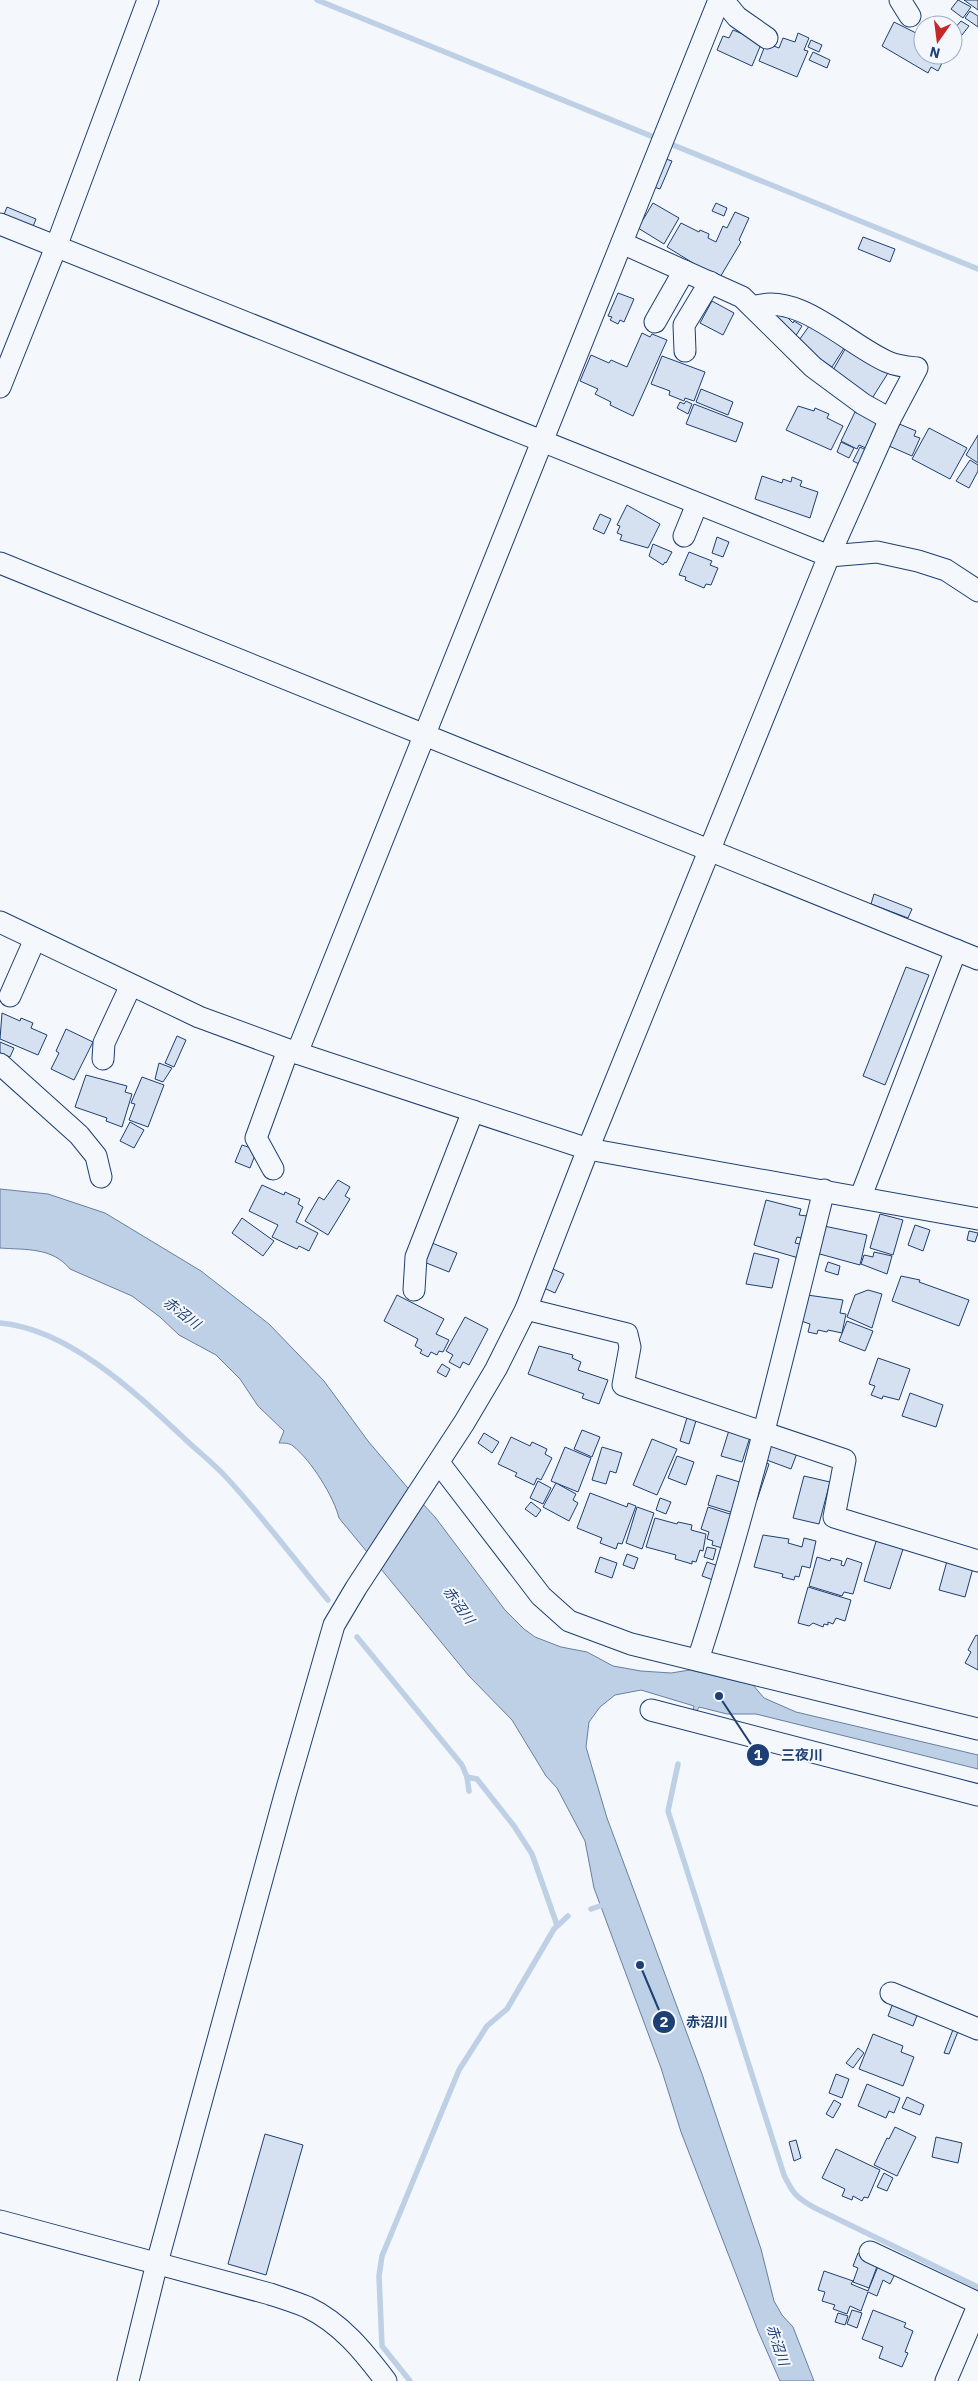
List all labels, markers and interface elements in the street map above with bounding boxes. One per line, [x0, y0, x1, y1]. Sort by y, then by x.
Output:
north arrow [913, 15, 963, 65]
text: N [928, 43, 942, 63]
water label: 赤沼川 [160, 1293, 206, 1334]
water label: 赤沼川 [440, 1583, 480, 1629]
callout: 三夜川 [746, 1741, 833, 1770]
text: 1 [753, 1745, 763, 1764]
text: 三夜川 [781, 1746, 823, 1764]
callout: 赤沼川 [651, 2007, 738, 2036]
text: 2 [659, 2012, 669, 2031]
text: 赤沼川 [686, 2013, 728, 2031]
water label: 赤沼川 [763, 2322, 794, 2370]

